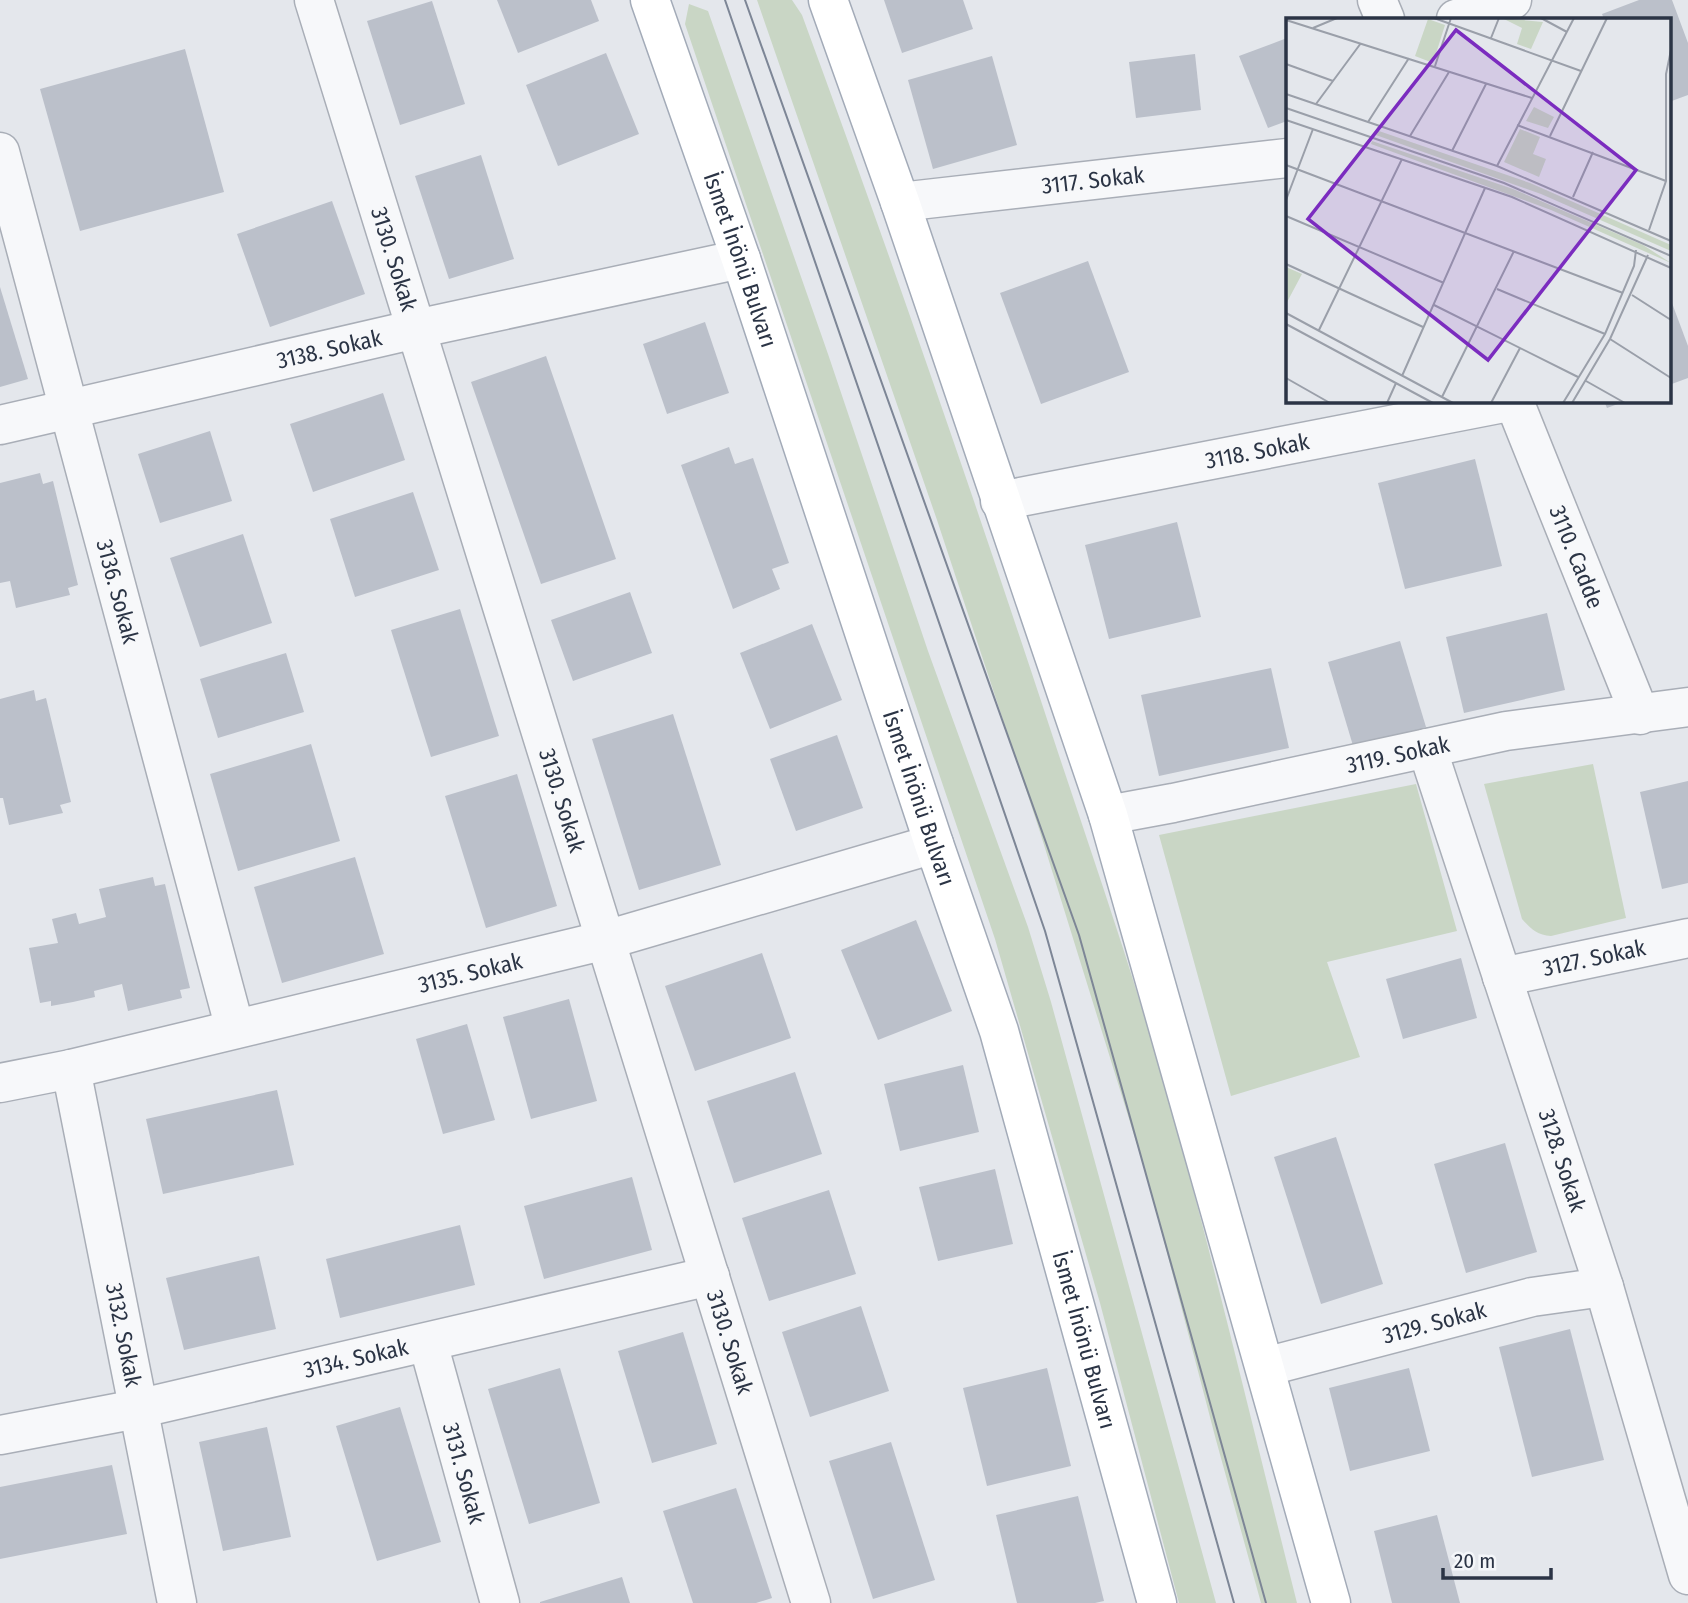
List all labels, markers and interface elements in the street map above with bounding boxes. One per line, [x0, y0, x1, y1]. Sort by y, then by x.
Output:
inset map [1286, 18, 1670, 402]
street label: 3117. Sokak [1040, 160, 1146, 200]
street label: İsmet İnönü Bulvarı [698, 168, 783, 351]
street label: 3130. Sokak [365, 203, 424, 315]
street label: 3138. Sokak [274, 323, 385, 375]
street label: 3118. Sokak [1203, 427, 1312, 475]
street label: 3110. Cadde [1543, 501, 1610, 612]
street label: 3136. Sokak [90, 536, 145, 647]
street label: İsmet İnönü Bulvarı [877, 707, 961, 889]
street label: 3119. Sokak [1344, 730, 1452, 779]
street label: 3130. Sokak [533, 745, 592, 856]
street label: 3127. Sokak [1540, 933, 1648, 982]
street label: 3135. Sokak [415, 947, 525, 999]
street label: 3128. Sokak [1532, 1105, 1592, 1216]
street label: İsmet İnönü Bulvarı [1046, 1248, 1122, 1432]
street label: 3132. Sokak [100, 1280, 148, 1389]
street label: 3130. Sokak [701, 1287, 759, 1398]
street label: 3129. Sokak [1379, 1296, 1489, 1350]
street label: 3134. Sokak [301, 1332, 411, 1384]
street label: 3131. Sokak [437, 1419, 491, 1527]
scale bar [1443, 1536, 1552, 1580]
text: 20 m [1454, 1548, 1495, 1574]

